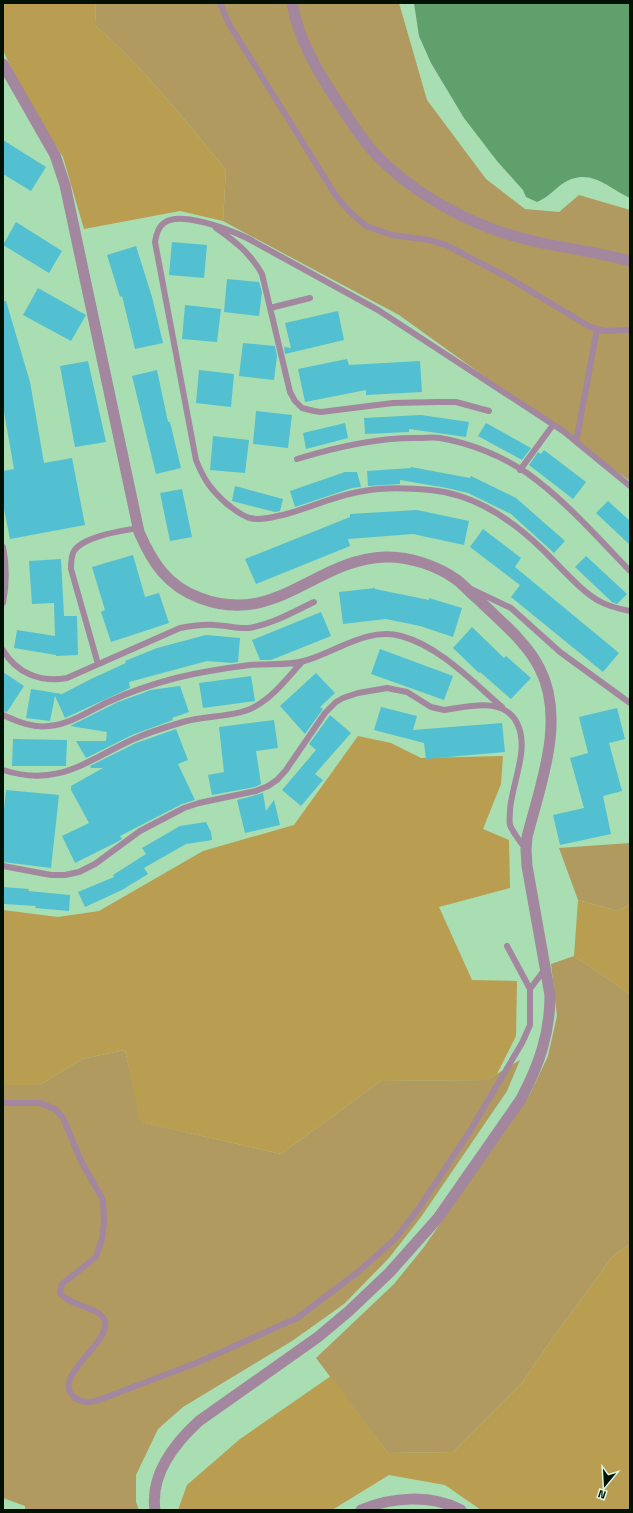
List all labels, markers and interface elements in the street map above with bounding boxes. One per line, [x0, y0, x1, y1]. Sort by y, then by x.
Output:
north arrow [585, 1465, 625, 1505]
text: N [596, 1486, 608, 1503]

